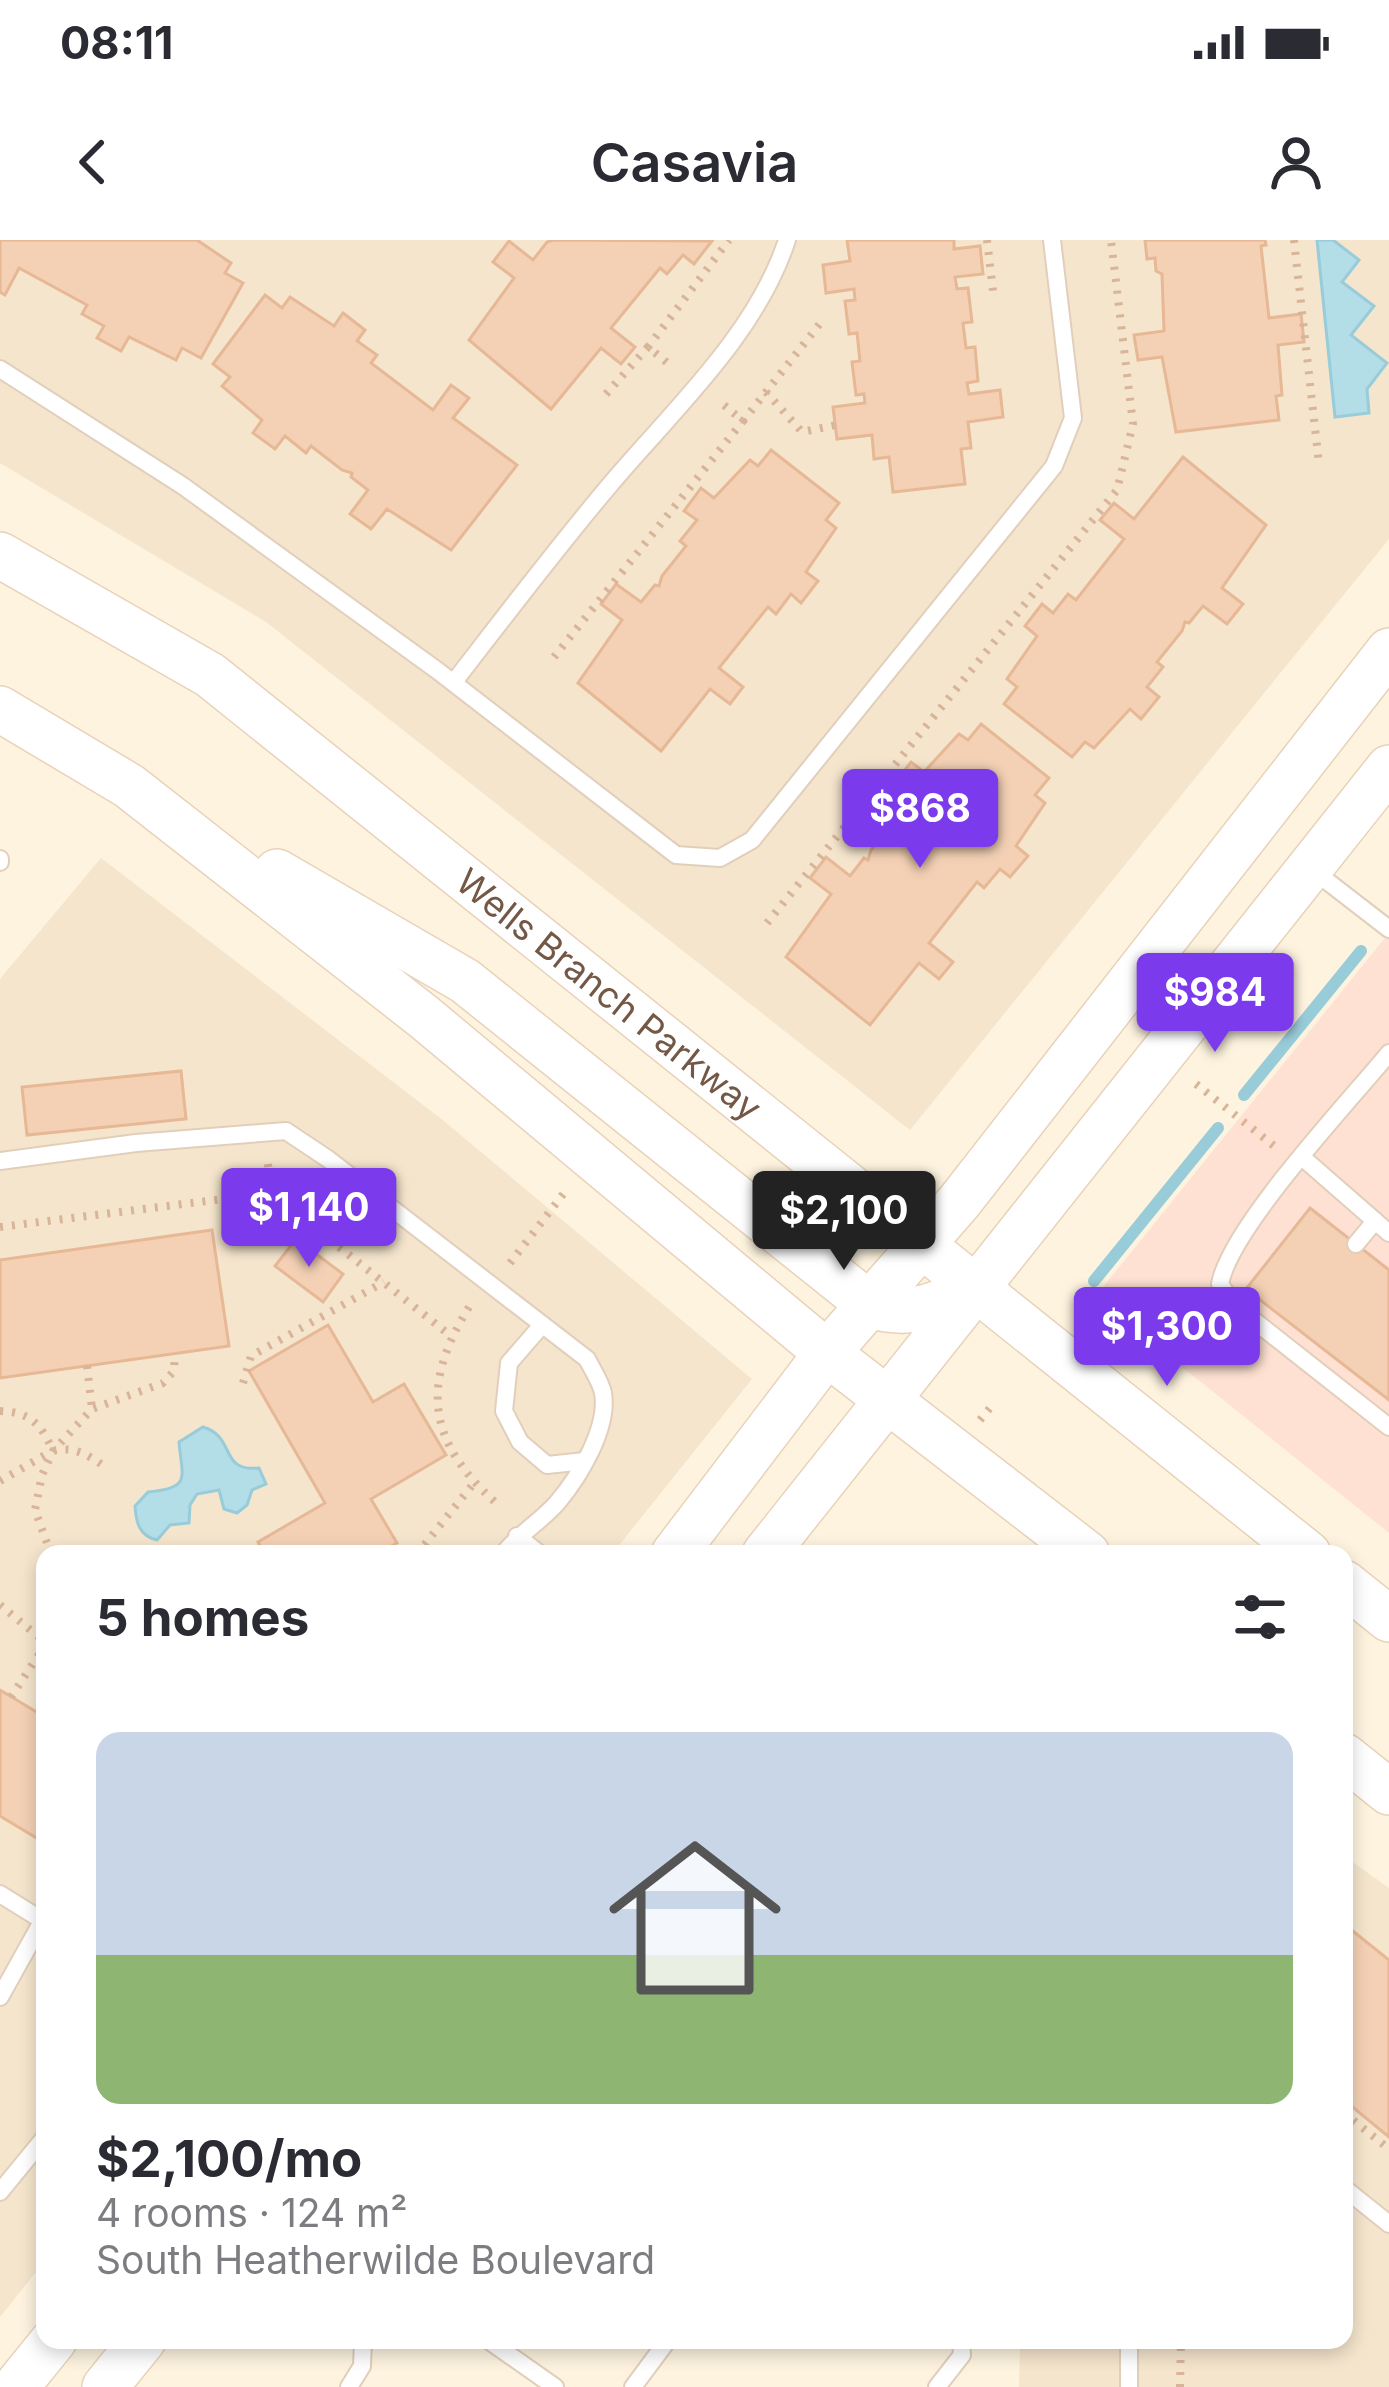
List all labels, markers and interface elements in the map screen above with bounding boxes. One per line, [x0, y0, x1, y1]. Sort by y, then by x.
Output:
text: 08:11 [60, 15, 173, 70]
icon: back [60, 129, 126, 195]
icon: person [1263, 129, 1329, 195]
text: Casavia [591, 130, 798, 195]
pin: $868 [849, 769, 991, 871]
text: $868 [869, 784, 971, 831]
street label: Wells Branch Parkway [448, 859, 770, 1130]
pin: $984 [1144, 953, 1286, 1055]
text: $984 [1164, 968, 1266, 1015]
pin: $1,140 [211, 1168, 407, 1270]
pin: $2,100 [746, 1171, 942, 1273]
text: $1,140 [248, 1183, 370, 1230]
text: $2,100 [779, 1186, 909, 1233]
pin: $1,300 [1069, 1287, 1265, 1389]
text: $1,300 [1101, 1302, 1233, 1349]
icon: filters [1227, 1584, 1293, 1650]
text: 5 homes [96, 1587, 309, 1648]
icon: home [587, 1810, 803, 2026]
text: $2,100/mo [96, 2128, 362, 2189]
text: 4 rooms · 124 m² [96, 2189, 408, 2236]
text: South Heatherwilde Boulevard [96, 2236, 655, 2283]

